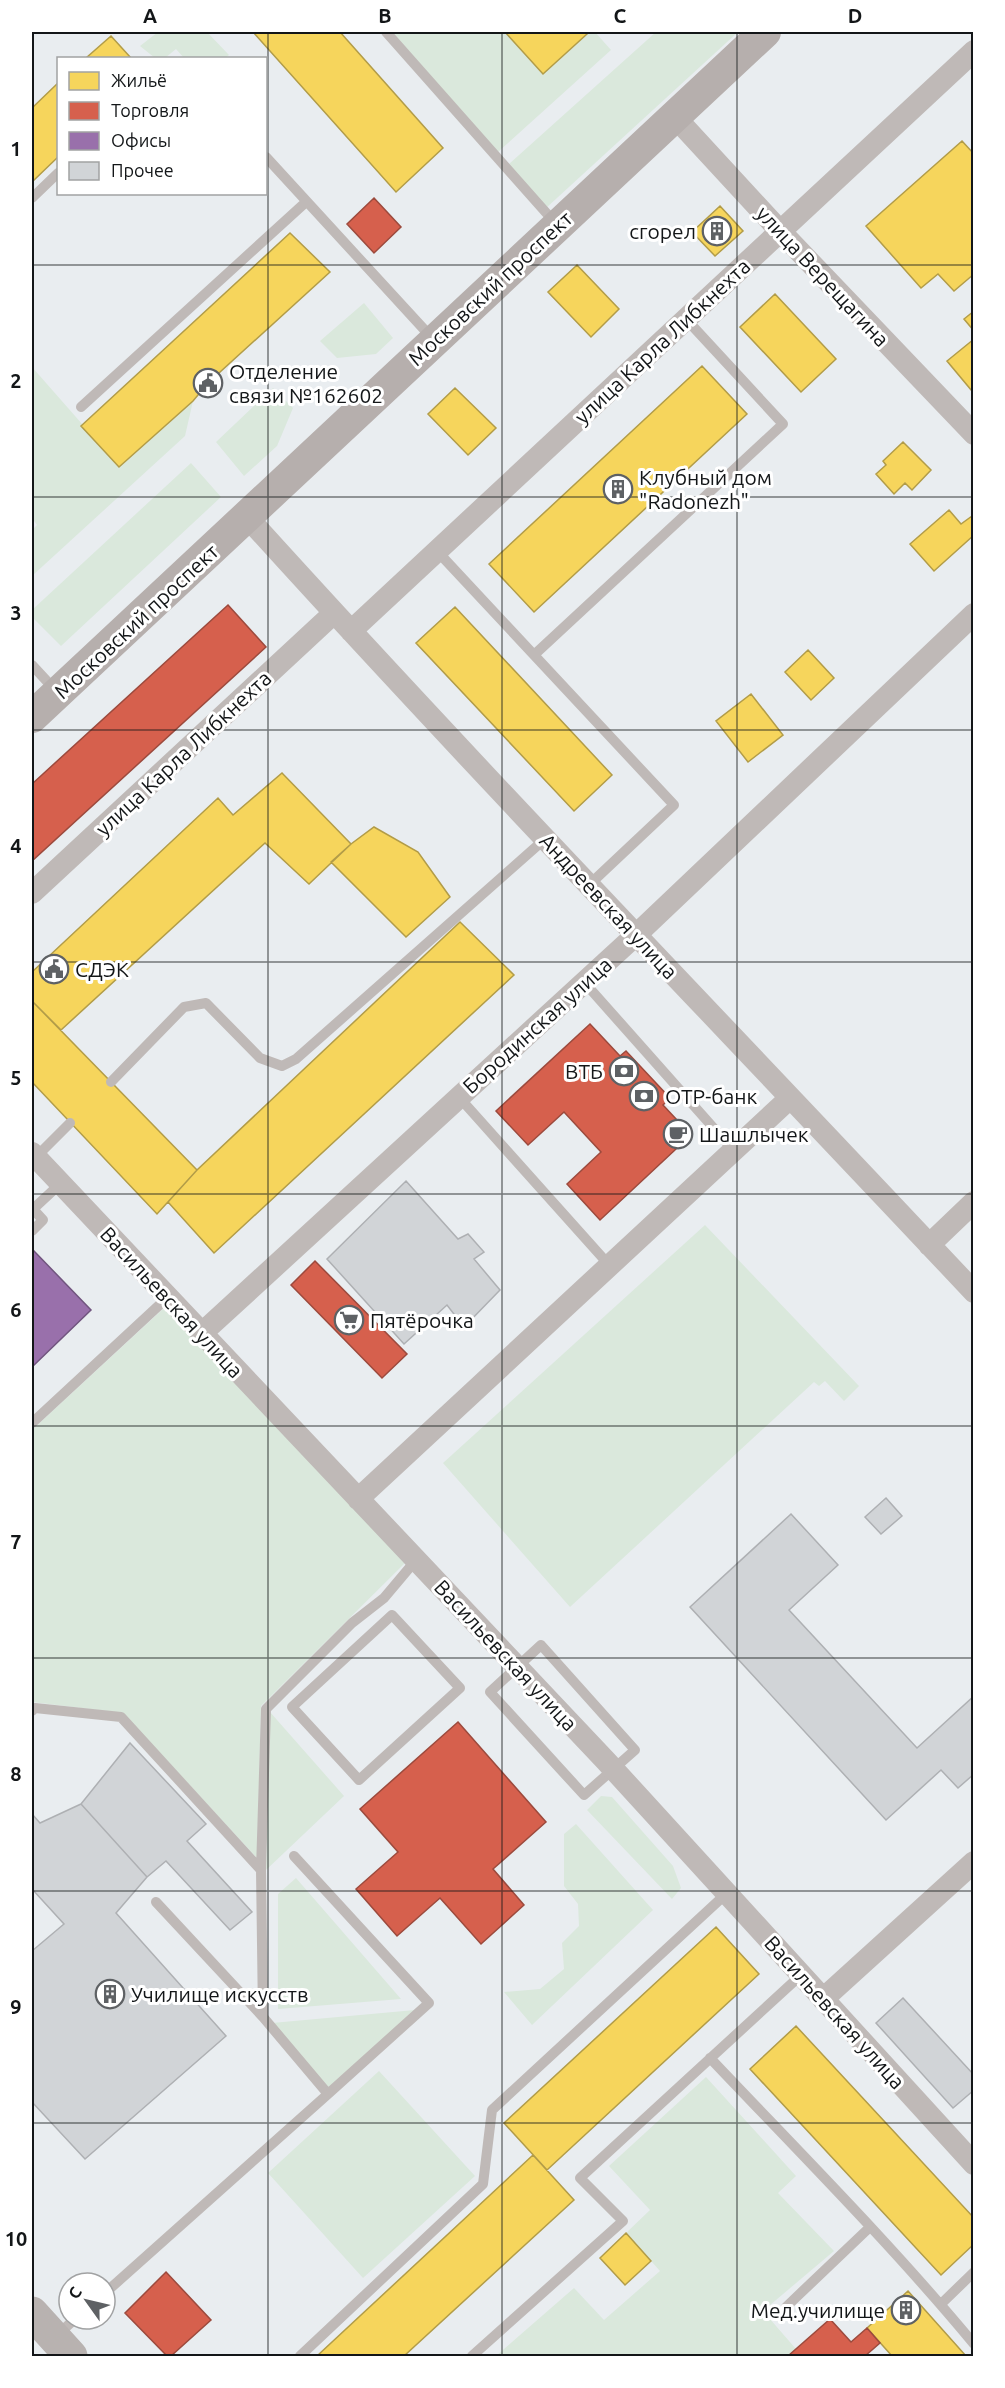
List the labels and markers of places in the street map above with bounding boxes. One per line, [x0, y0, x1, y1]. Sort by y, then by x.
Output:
building icon: сгорел [701, 215, 733, 247]
place label: сгорел [629, 219, 696, 243]
place label: Отделение связи №162602 [229, 359, 383, 407]
public building icon: Отделение связи №162602 [192, 367, 224, 399]
place label: Клубный дом "Radonezh" [639, 465, 772, 513]
building icon: Клубный дом "Radonezh" [602, 473, 634, 505]
public building icon: СДЭК [38, 953, 70, 985]
place label: СДЭК [75, 957, 129, 981]
bank icon: ВТБ [608, 1055, 640, 1087]
place label: ВТБ [565, 1059, 603, 1083]
bank icon: OTP-банк [628, 1080, 660, 1112]
place label: OTP-банк [665, 1084, 758, 1108]
cafe icon: Шашлычек [662, 1118, 694, 1150]
place label: Шашлычек [699, 1122, 809, 1146]
supermarket icon: Пятёрочка [333, 1304, 365, 1336]
place label: Пятёрочка [370, 1308, 474, 1332]
building icon: Училище искусств [94, 1978, 126, 2010]
place label: Училище искусств [131, 1982, 309, 2006]
building icon: Мед.училище [890, 2294, 922, 2326]
place label: Мед.училище [751, 2298, 885, 2322]

